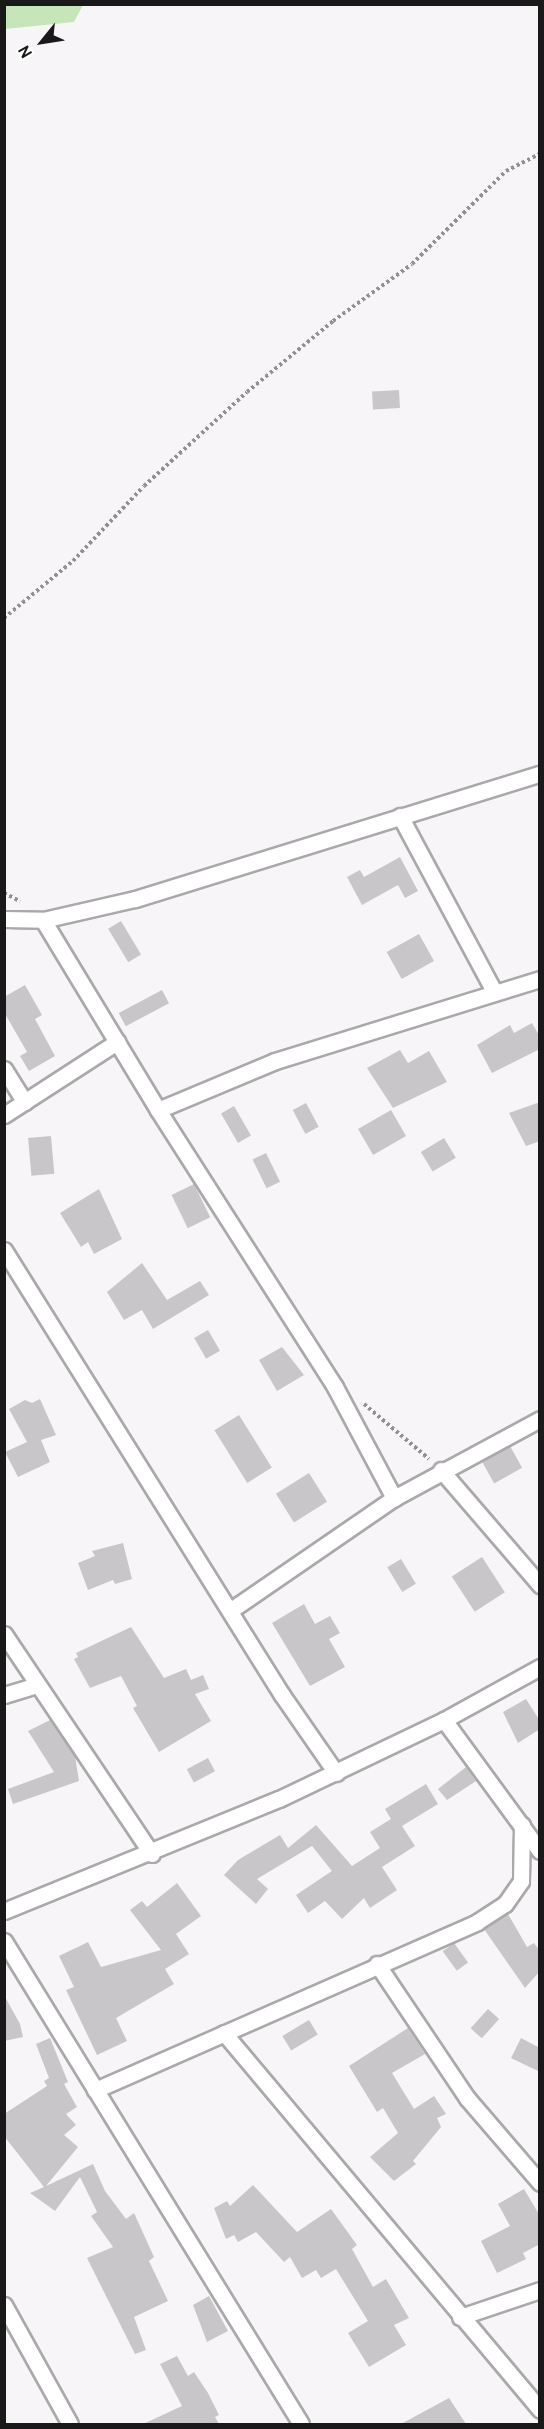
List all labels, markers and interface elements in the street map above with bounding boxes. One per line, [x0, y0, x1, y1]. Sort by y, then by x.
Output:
north arrow [12, 12, 72, 72]
text: N [15, 41, 38, 61]

